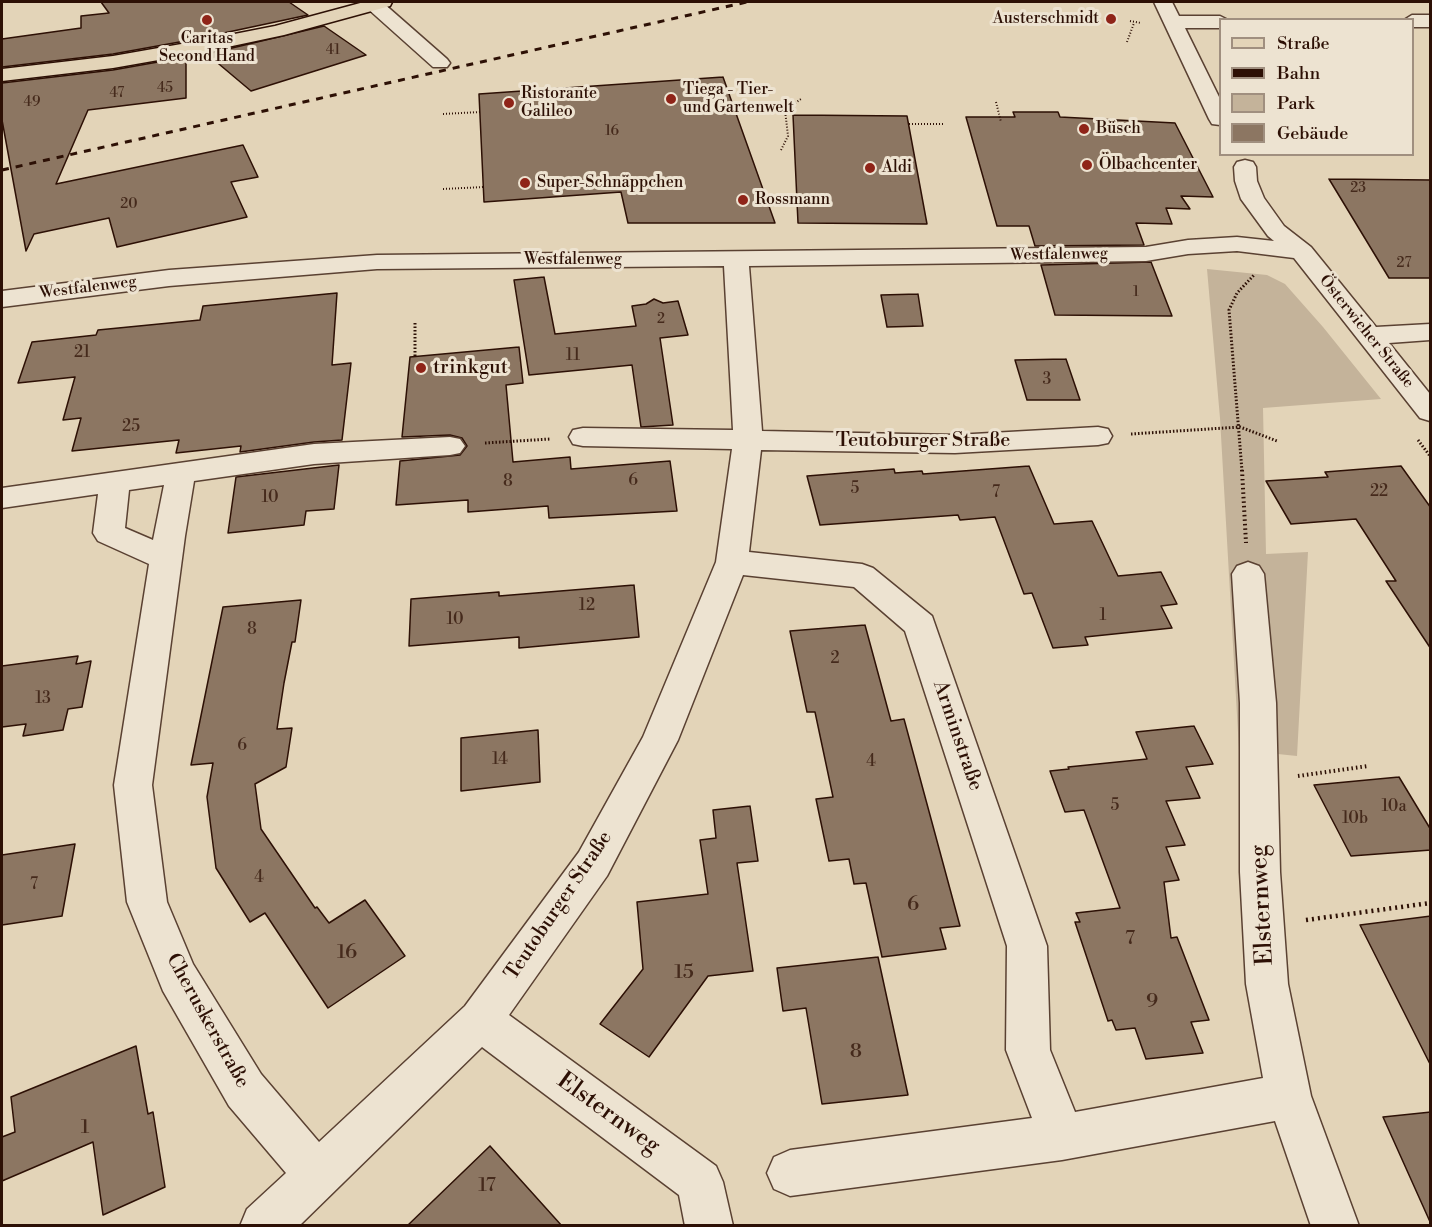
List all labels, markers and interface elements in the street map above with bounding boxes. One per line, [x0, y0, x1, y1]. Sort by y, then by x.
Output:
place label: Austerschmidt [993, 9, 1099, 29]
marker: Austerschmidt [1104, 12, 1118, 26]
marker: Caritas Second Hand [200, 13, 214, 27]
legend [1219, 18, 1414, 156]
place label: Caritas Second Hand [159, 29, 255, 67]
text: Straße [1277, 32, 1330, 55]
house number: 41 [326, 43, 340, 59]
text: Bahn [1277, 62, 1320, 85]
place label: Tiega - Tier- und Gartenwelt [683, 80, 794, 118]
house number: 45 [157, 81, 173, 97]
place label: Ristorante Galileo [521, 84, 597, 122]
house number: 47 [110, 86, 124, 102]
marker: Tiega - Tier- und Gartenwelt [664, 92, 678, 106]
text: Park [1277, 92, 1314, 115]
house number: 49 [24, 95, 40, 111]
marker: Ristorante Galileo [502, 96, 516, 110]
place label: Büsch [1096, 119, 1141, 139]
marker: Büsch [1077, 122, 1091, 136]
text: Gebäude [1277, 122, 1348, 145]
house number: 16 [605, 124, 619, 140]
place label: Ölbachcenter [1099, 155, 1197, 175]
place label: Aldi [882, 158, 912, 178]
marker: Ölbachcenter [1080, 158, 1094, 172]
marker: Aldi [863, 161, 877, 175]
place label: Super-Schnäppchen [537, 173, 683, 193]
marker: Super-Schnäppchen [518, 176, 532, 190]
house number: 23 [1350, 181, 1366, 197]
place label: Rossmann [755, 190, 830, 210]
marker: Rossmann [736, 193, 750, 207]
house number: 20 [120, 197, 138, 213]
street label: Westfalenweg [1010, 245, 1108, 265]
street label: Westfalenweg [524, 250, 622, 270]
house number: 27 [1397, 256, 1411, 272]
street label: Österwieher Straße [1315, 272, 1417, 392]
street label: Westfalenweg [38, 273, 138, 303]
house number: 1 [1133, 285, 1139, 301]
house number: 2 [657, 312, 665, 328]
house number: 21 [74, 343, 90, 363]
house number: 11 [566, 346, 580, 366]
place label: trinkgut [433, 356, 508, 380]
marker: trinkgut [414, 361, 428, 375]
house number: 3 [1043, 370, 1051, 390]
house number: 25 [122, 417, 140, 437]
street label: Teutoburger Straße [836, 429, 1010, 453]
house number: 6 [628, 471, 638, 491]
house number: 8 [503, 472, 513, 492]
house number: 5 [851, 479, 859, 499]
house number: 22 [1370, 482, 1388, 502]
house number: 7 [992, 483, 1000, 503]
house number: 10 [262, 488, 278, 508]
house number: 12 [579, 596, 595, 616]
house number: 1 [1100, 606, 1106, 626]
house number: 10 [447, 610, 463, 630]
house number: 8 [247, 620, 257, 640]
house number: 2 [830, 649, 840, 669]
street label: Arminstraße [927, 678, 987, 794]
house number: 13 [35, 689, 51, 709]
house number: 6 [237, 736, 247, 756]
house number: 14 [492, 750, 508, 770]
house number: 4 [866, 752, 876, 772]
house number: 5 [1111, 796, 1119, 816]
house number: 10a [1381, 797, 1407, 817]
house number: 10b [1342, 809, 1368, 829]
street label: Teutoburger Straße [500, 827, 618, 985]
street label: Elsternweg [1245, 844, 1281, 966]
house number: 4 [254, 868, 264, 888]
house number: 7 [30, 875, 38, 895]
house number: 6 [907, 893, 919, 917]
house number: 7 [1125, 927, 1135, 951]
house number: 16 [337, 941, 357, 965]
street label: Cheruskerstraße [160, 950, 254, 1092]
house number: 15 [674, 961, 694, 985]
house number: 9 [1146, 990, 1158, 1014]
house number: 8 [850, 1040, 862, 1064]
street label: Elsternweg [551, 1067, 665, 1161]
house number: 1 [81, 1116, 89, 1140]
house number: 17 [478, 1174, 496, 1198]

